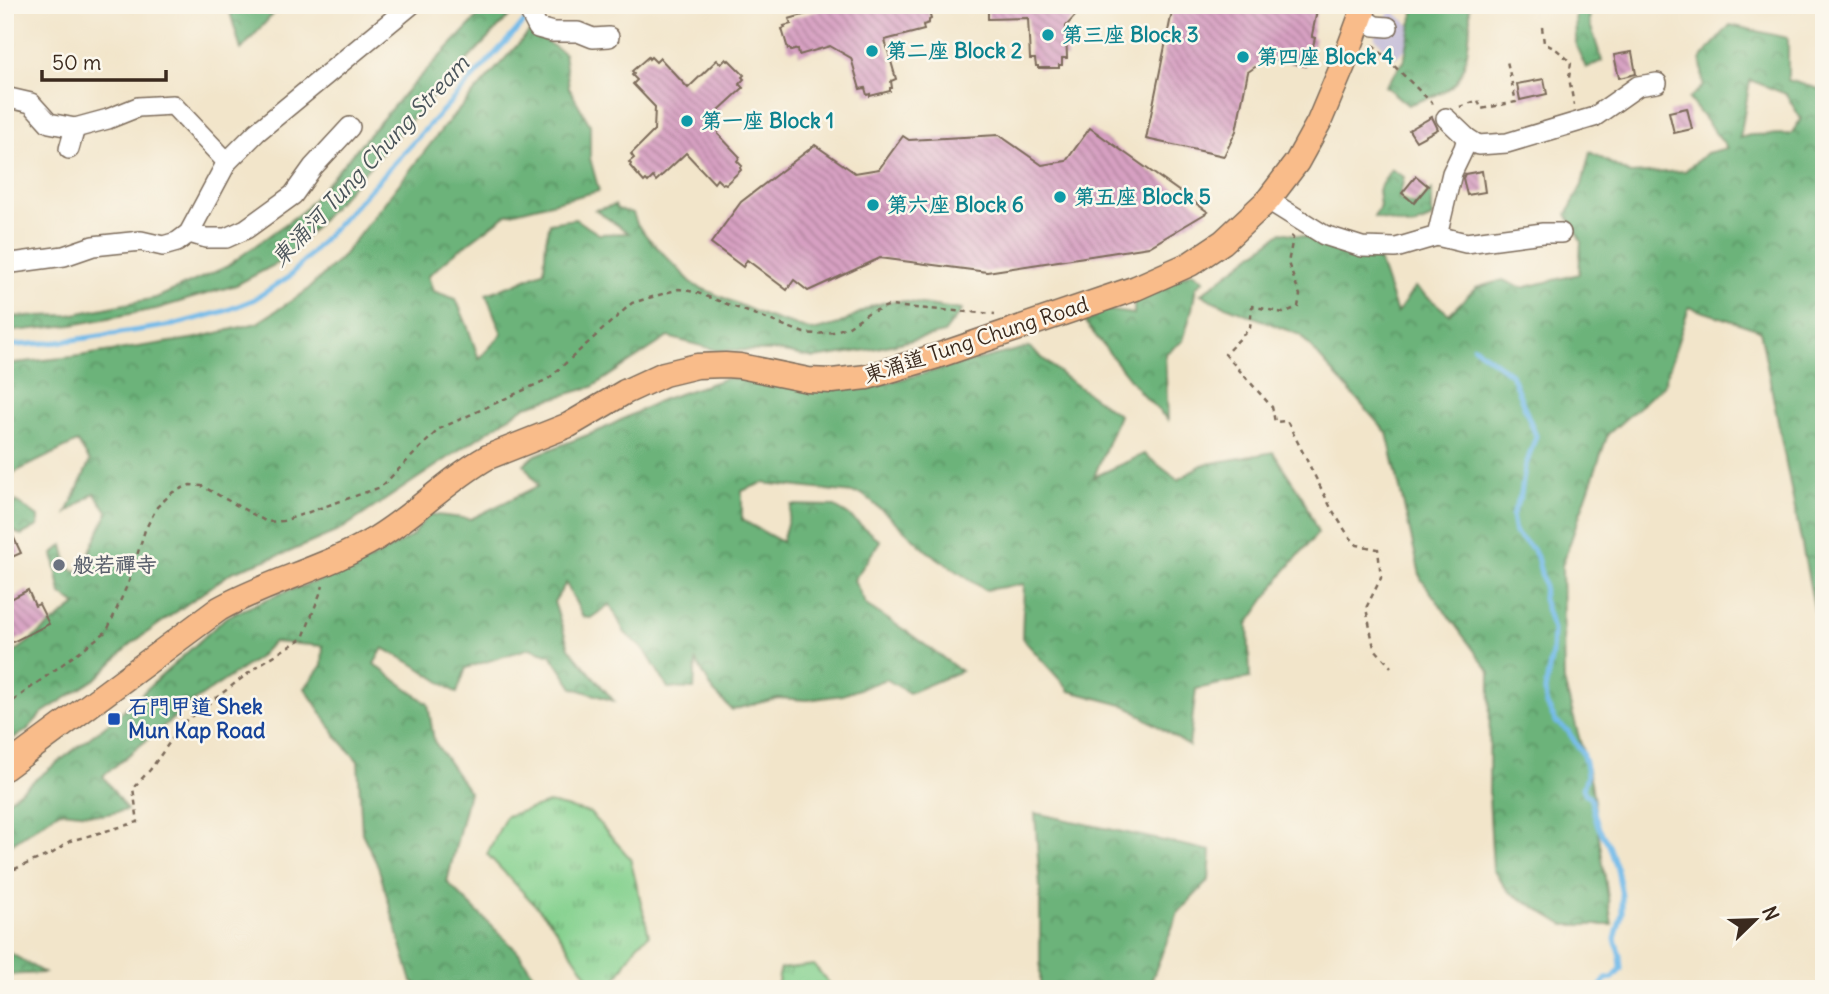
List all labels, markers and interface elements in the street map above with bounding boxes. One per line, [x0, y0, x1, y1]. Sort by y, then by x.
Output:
place label: 第三座 Block 3 [1062, 21, 1199, 48]
marker: 第三座 Block 3 [1040, 27, 1056, 43]
place label: 第二座 Block 2 [886, 37, 1023, 64]
scale bar [42, 38, 166, 82]
marker: 第二座 Block 2 [864, 43, 880, 59]
place label: 第四座 Block 4 [1257, 43, 1394, 70]
text: 50 m [52, 49, 101, 76]
water label: 東涌河 Tung Chung Stream [264, 49, 476, 272]
marker: 第四座 Block 4 [1235, 49, 1251, 65]
place label: 第一座 Block 1 [701, 107, 834, 134]
marker: 第一座 Block 1 [679, 113, 695, 129]
place label: 第五座 Block 5 [1074, 183, 1211, 210]
marker: 第五座 Block 5 [1052, 189, 1068, 205]
place label: 第六座 Block 6 [887, 191, 1024, 218]
marker: 第六座 Block 6 [865, 197, 881, 213]
street label: 東涌道 Tung Chung Road [860, 290, 1092, 389]
place label: 般若禪寺 [73, 551, 157, 578]
marker: 般若禪寺 [51, 557, 67, 573]
place label: 石門甲道 Shek Mun Kap Road [128, 693, 266, 744]
marker: 石門甲道 Shek Mun Kap Road [106, 711, 122, 727]
north arrow [1720, 886, 1790, 956]
text: N [1757, 903, 1784, 924]

